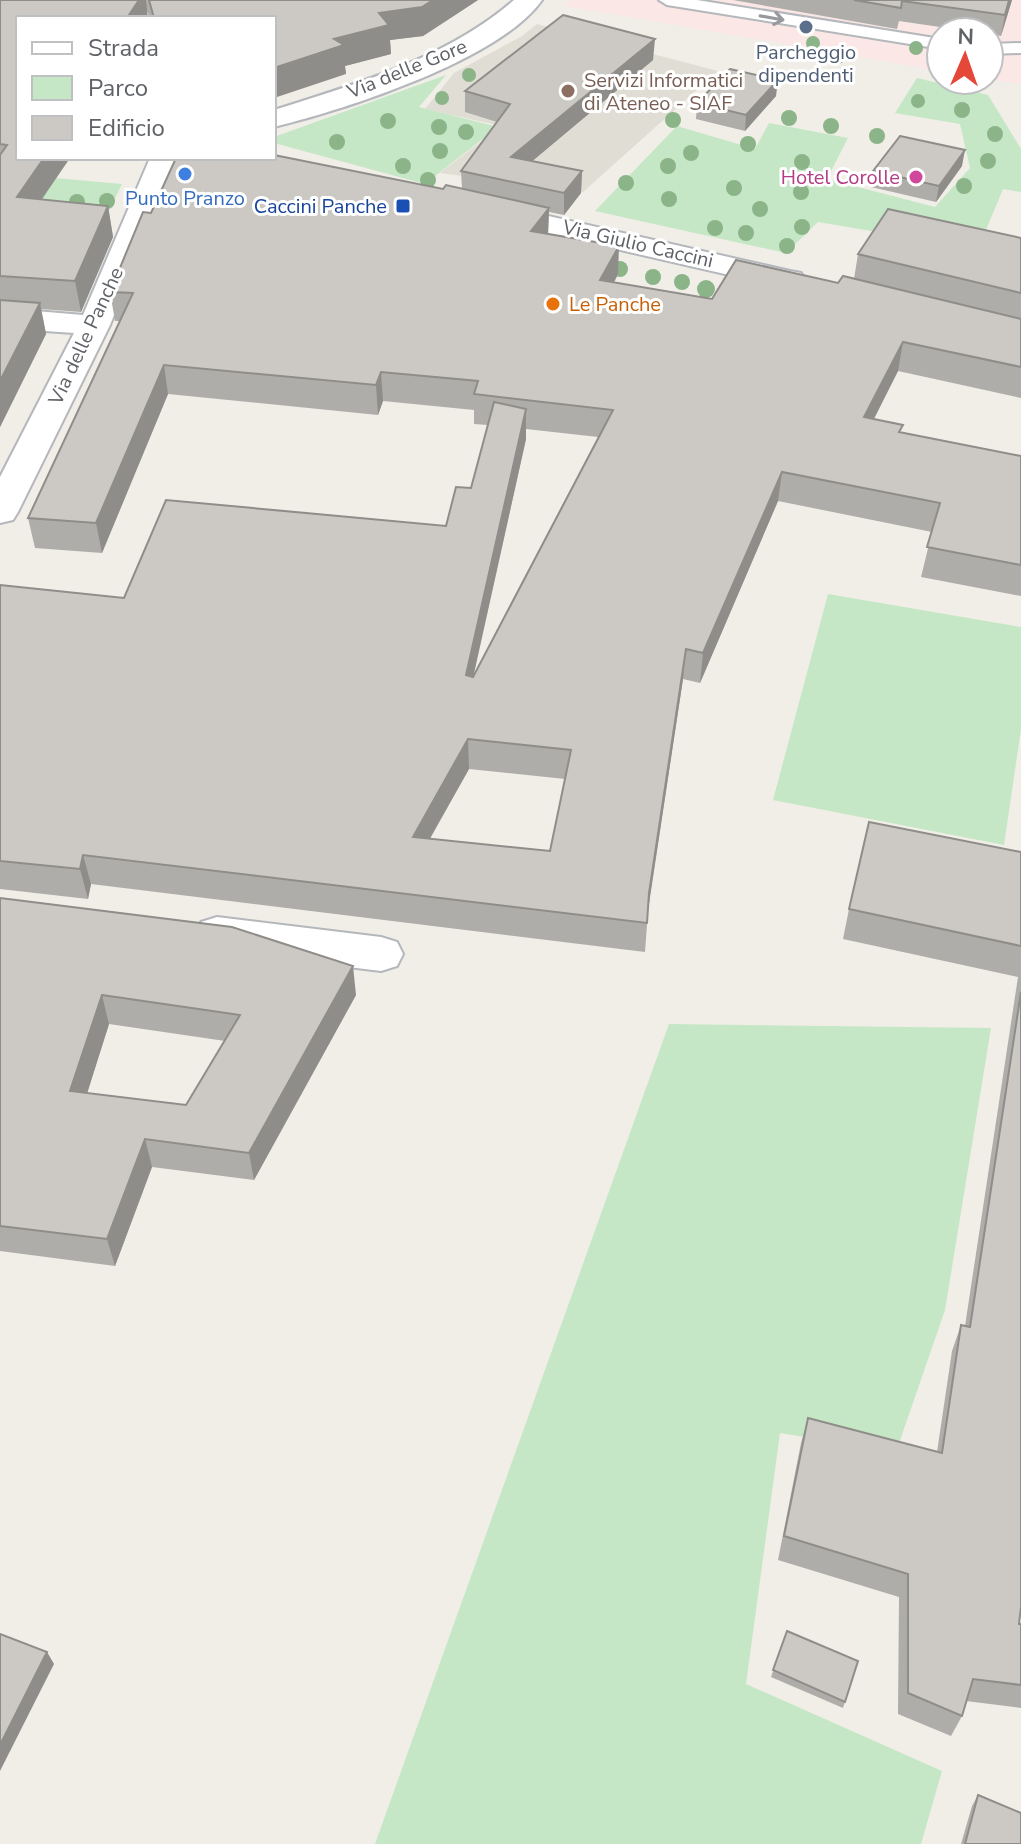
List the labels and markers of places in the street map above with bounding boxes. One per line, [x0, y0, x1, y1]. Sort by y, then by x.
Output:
marker: Parcheggio dipendenti [797, 18, 815, 36]
place label: Parcheggio dipendenti [756, 39, 856, 89]
place label: Servizi Informatici di Ateneo - SIAF [584, 67, 743, 117]
marker: Servizi Informatici di Ateneo - SIAF [559, 82, 577, 100]
place label: Hotel Corolle [781, 164, 900, 191]
marker: Punto Pranzo [176, 165, 194, 183]
marker: Hotel Corolle [907, 168, 925, 186]
place label: Punto Pranzo [125, 185, 245, 212]
place label: Caccini Panche [254, 193, 387, 220]
marker: Caccini Panche [394, 197, 412, 215]
place label: Le Panche [569, 291, 661, 318]
marker: Le Panche [544, 295, 562, 313]

